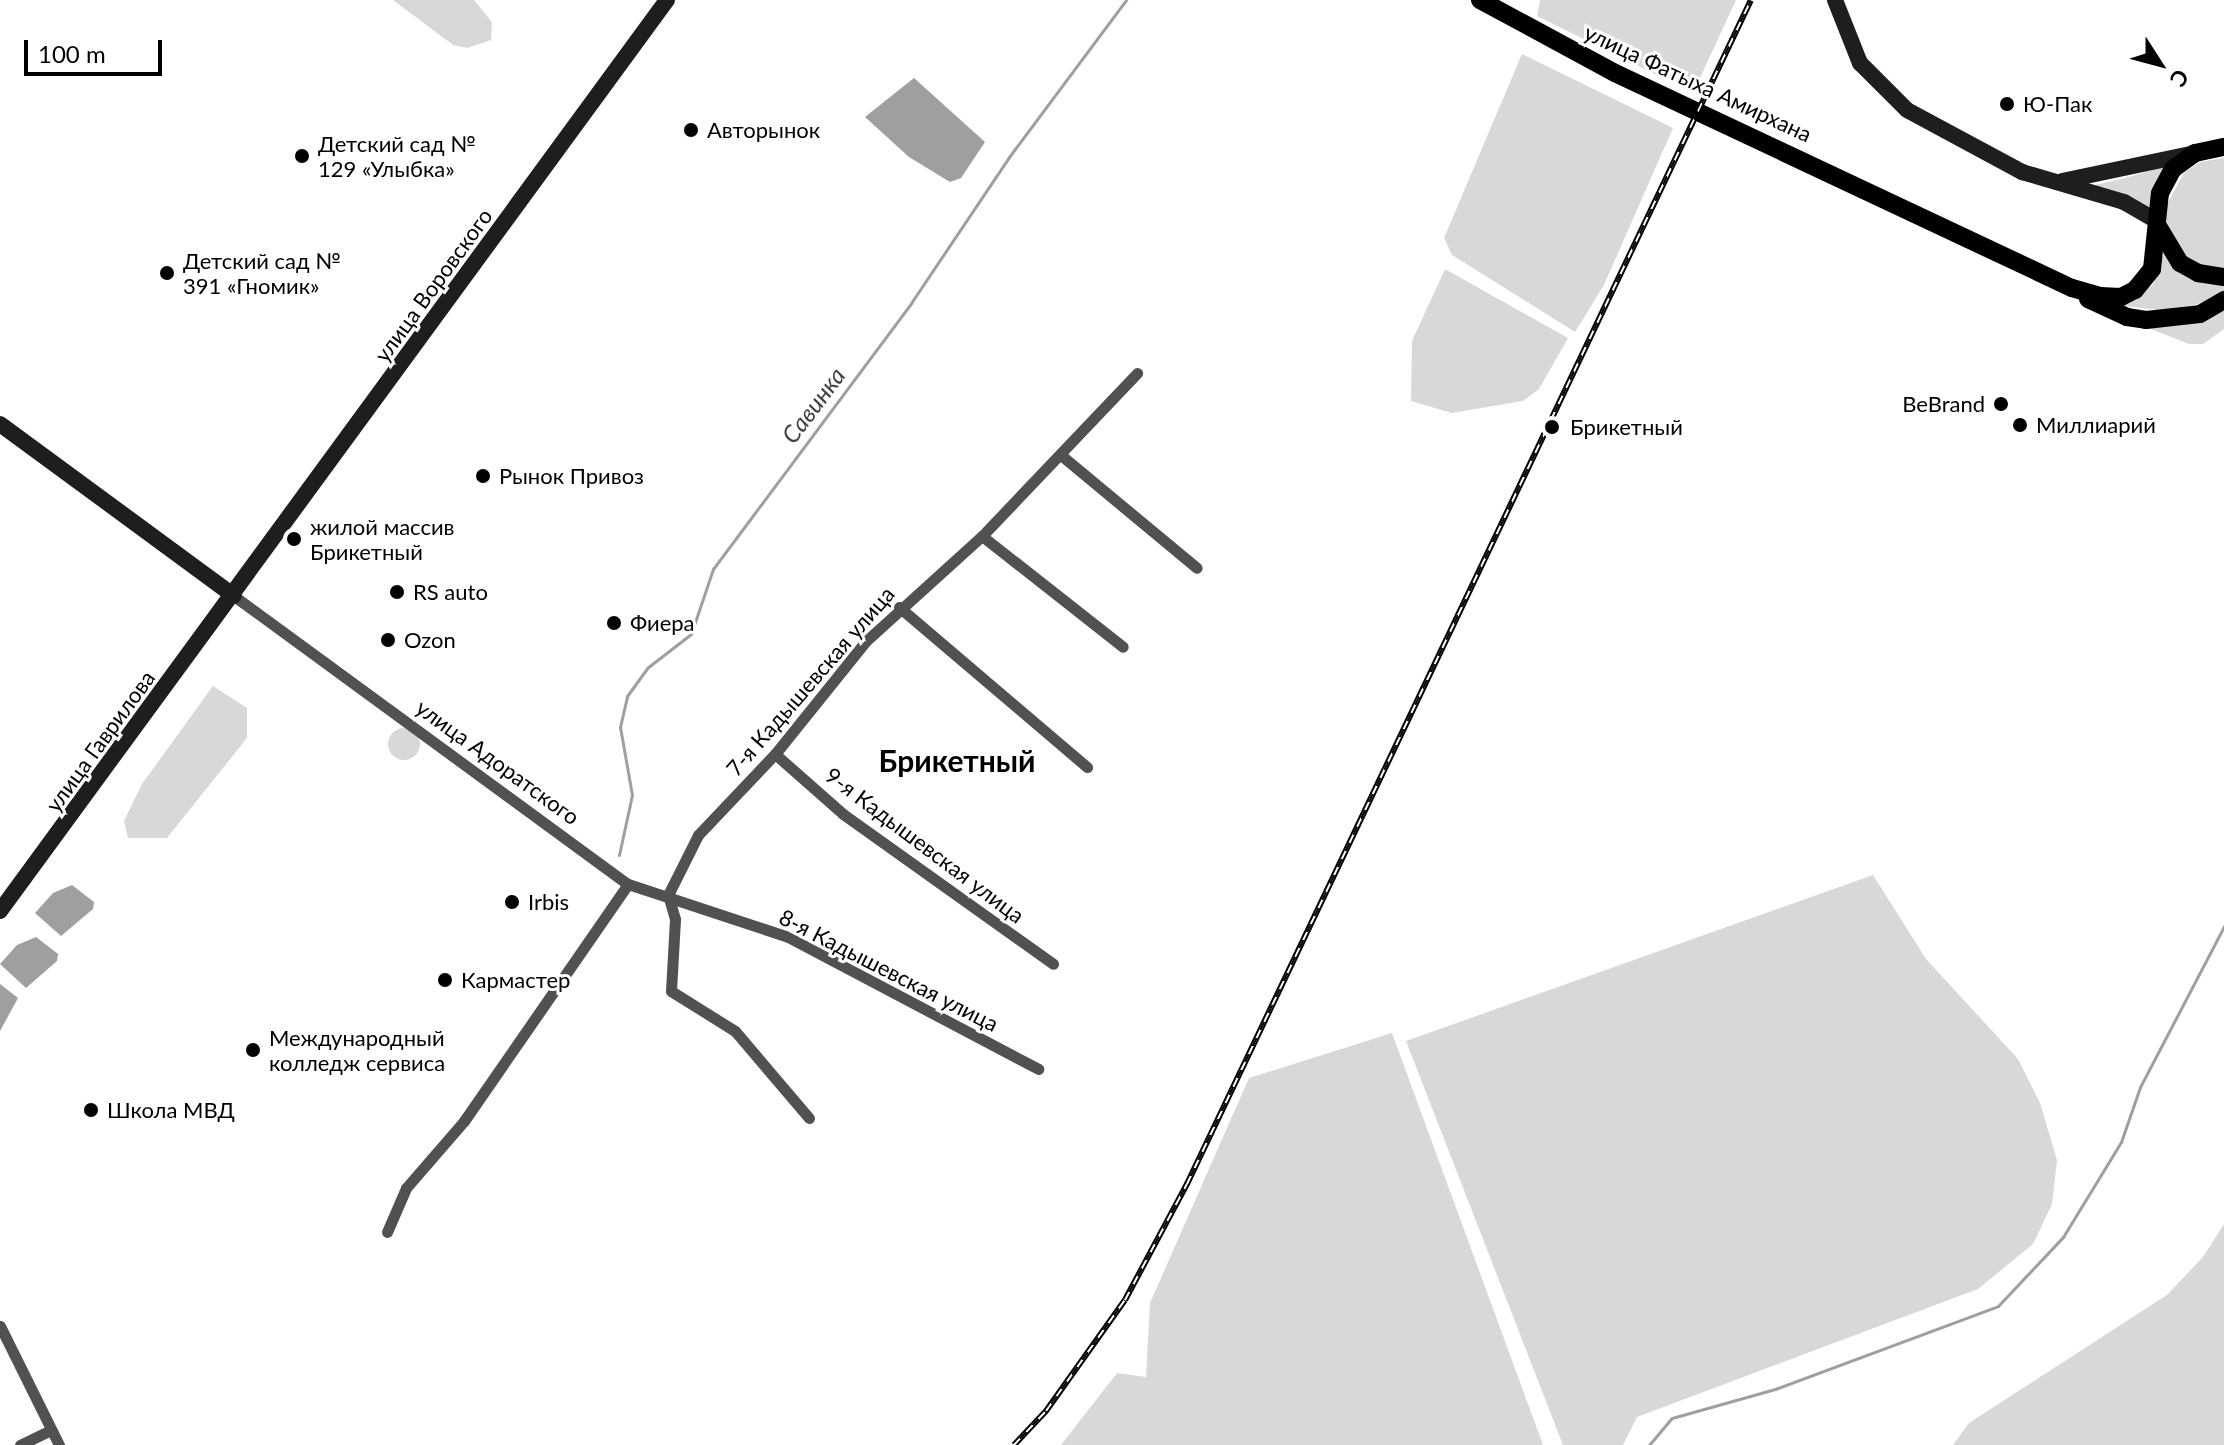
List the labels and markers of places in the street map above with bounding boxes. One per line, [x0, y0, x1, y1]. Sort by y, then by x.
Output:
place label: Ю-Пак [2023, 91, 2092, 117]
marker: Ю-Пак [1998, 95, 2016, 113]
place label: Авторынок [707, 117, 820, 143]
marker: Авторынок [682, 121, 700, 139]
place label: Детский сад № 129 «Улыбка» [318, 130, 476, 182]
marker: Детский сад № 129 «Улыбка» [293, 147, 311, 165]
place label: Детский сад № 391 «Гномик» [183, 247, 341, 298]
marker: Детский сад № 391 «Гномик» [158, 264, 176, 282]
place label: BeBrand [1902, 391, 1985, 417]
marker: BeBrand [1992, 395, 2010, 413]
place label: Миллиарий [2036, 412, 2156, 438]
place label: Брикетный [1570, 414, 1683, 440]
marker: Брикетный [1541, 416, 1563, 438]
marker: Миллиарий [2011, 416, 2029, 434]
place label: Рынок Привоз [499, 463, 644, 489]
marker: Рынок Привоз [474, 467, 492, 485]
place label: жилой массив Брикетный [310, 513, 454, 564]
marker: жилой массив Брикетный [285, 530, 303, 548]
place label: RS auto [413, 579, 488, 605]
marker: RS auto [388, 583, 406, 601]
place label: Фиера [630, 610, 695, 636]
marker: Фиера [605, 614, 623, 632]
place label: Ozon [404, 627, 456, 653]
marker: Ozon [379, 631, 397, 649]
place label: Irbis [528, 889, 569, 915]
marker: Irbis [503, 893, 521, 911]
place label: Кармастер [461, 967, 570, 993]
marker: Кармастер [436, 971, 454, 989]
place label: Международный колледж сервиса [269, 1024, 445, 1076]
marker: Международный колледж сервиса [244, 1041, 262, 1059]
place label: Школа МВД [107, 1097, 235, 1123]
marker: Школа МВД [82, 1101, 100, 1119]

